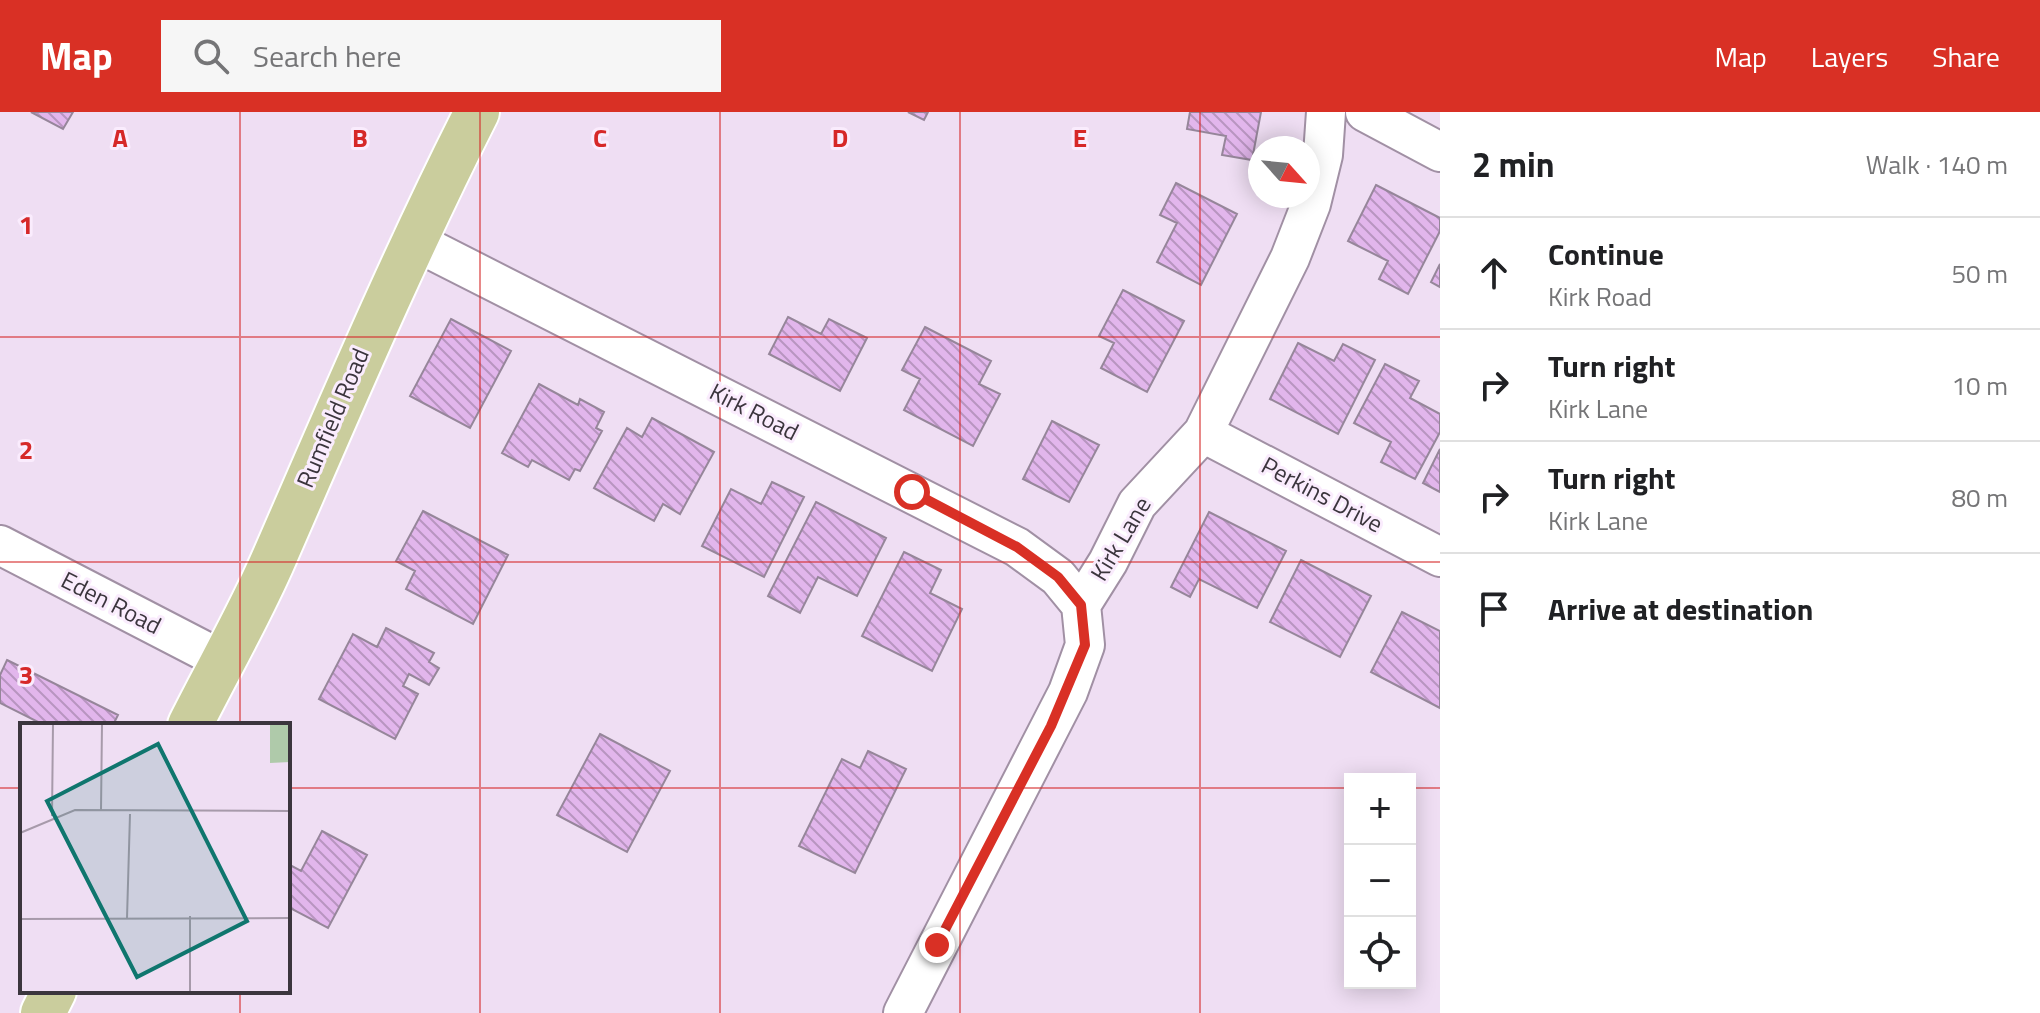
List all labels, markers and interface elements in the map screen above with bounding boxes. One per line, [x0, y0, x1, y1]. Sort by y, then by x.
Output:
search box [161, 20, 721, 92]
text: Map [40, 27, 113, 85]
text: Search here [253, 33, 402, 79]
icon: search [189, 34, 233, 78]
text: Map [1714, 35, 1767, 78]
text: Layers [1811, 35, 1888, 78]
text: Share [1932, 35, 2000, 78]
text: A [112, 118, 128, 157]
text: B [352, 118, 368, 157]
text: C [593, 118, 607, 157]
text: D [832, 118, 848, 157]
text: E [1073, 118, 1087, 157]
north arrow [1248, 136, 1320, 208]
text: 2 min [1472, 138, 1555, 190]
text: Walk · 140 m [1866, 145, 2008, 184]
text: 1 [19, 205, 33, 244]
text: Continue [1548, 231, 1664, 277]
icon: ahead [1472, 251, 1516, 295]
text: 50 m [1951, 254, 2008, 293]
text: Kirk Road [1548, 277, 1652, 316]
street label: Rumfield Road [287, 342, 378, 493]
text: Turn right [1548, 343, 1676, 389]
icon: right [1472, 363, 1516, 407]
text: 10 m [1951, 366, 2008, 405]
street label: Kirk Road [704, 373, 805, 449]
text: Kirk Lane [1548, 389, 1648, 428]
text: 2 [19, 430, 33, 469]
street label: Perkins Drive [1255, 447, 1390, 541]
text: Turn right [1548, 455, 1676, 501]
route start [894, 474, 930, 510]
icon: right [1472, 475, 1516, 519]
text: 80 m [1951, 478, 2008, 517]
street label: Kirk Lane [1081, 490, 1159, 587]
text: Kirk Lane [1548, 501, 1648, 540]
street label: Eden Road [55, 562, 168, 643]
text: Arrive at destination [1548, 586, 1813, 632]
icon: arrive [1472, 587, 1516, 631]
text: 3 [19, 655, 33, 694]
inset map [20, 723, 290, 993]
map controls [1344, 773, 1416, 989]
button: + [1344, 773, 1416, 845]
button: − [1344, 845, 1416, 917]
button: locate [1344, 917, 1416, 989]
route end [919, 927, 955, 963]

